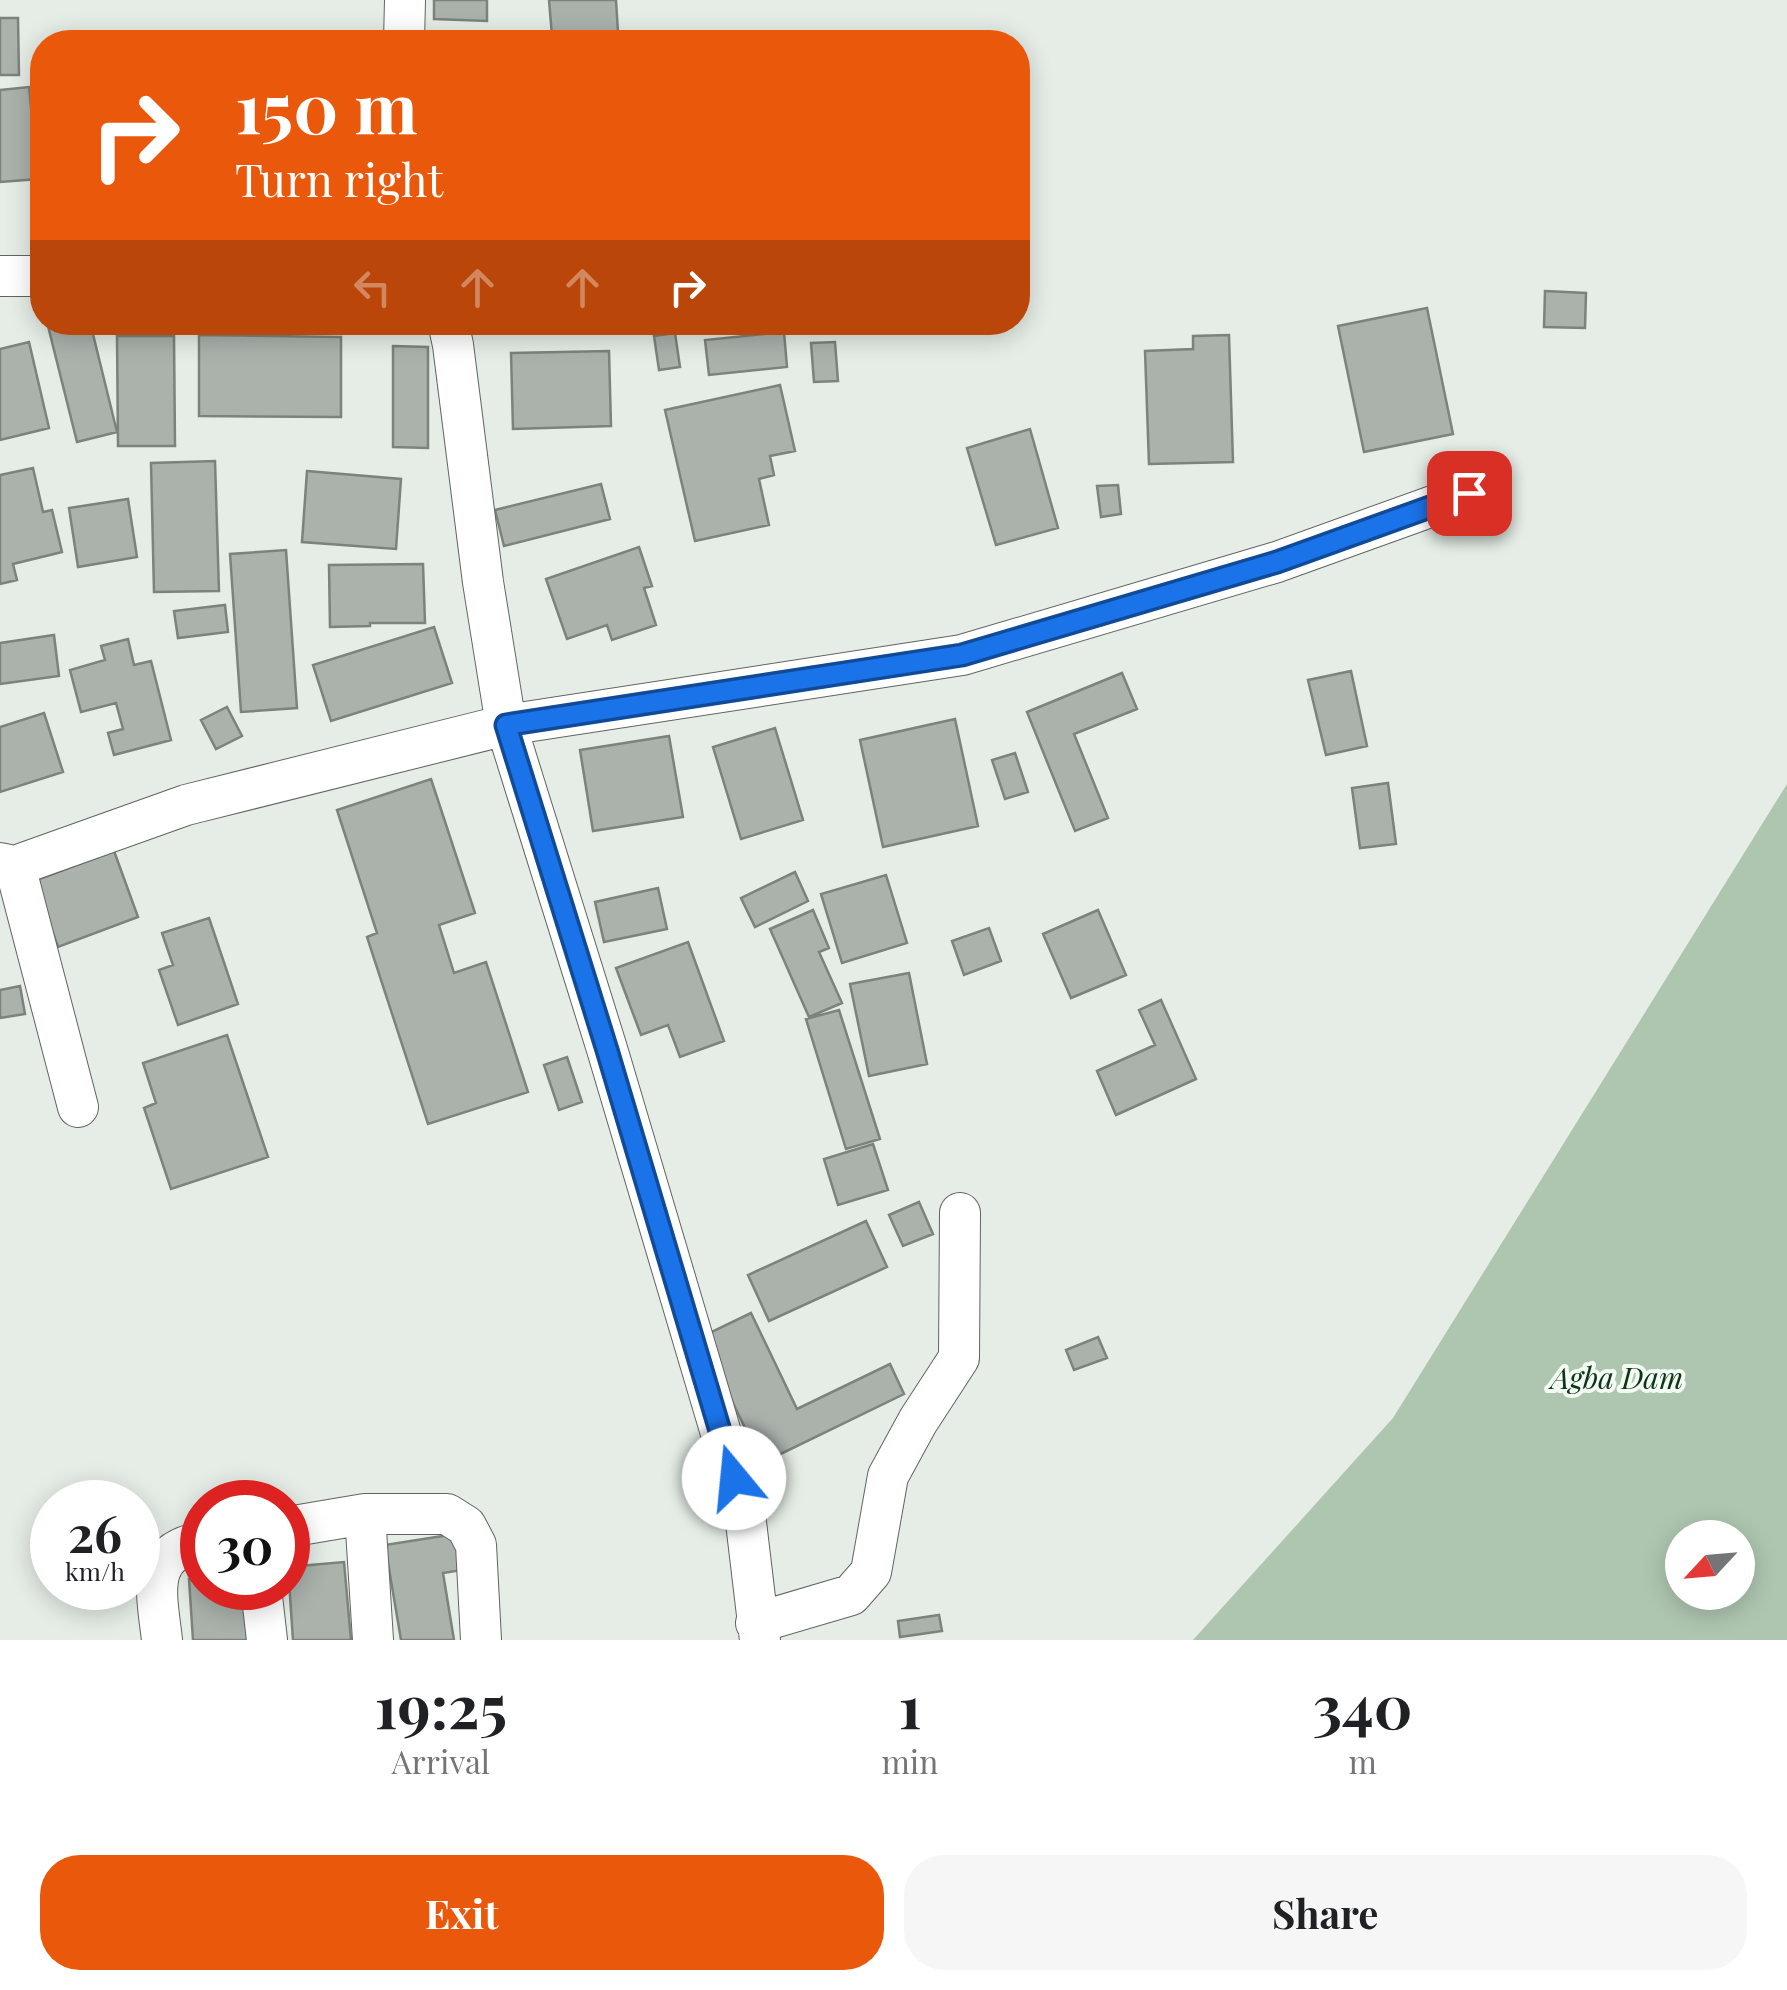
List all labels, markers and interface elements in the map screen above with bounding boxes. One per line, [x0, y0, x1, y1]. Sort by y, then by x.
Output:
text: 150 m [235, 58, 418, 152]
icon: right [70, 70, 200, 200]
text: Turn right [235, 148, 443, 208]
icon: left [345, 260, 400, 315]
icon: ahead [450, 260, 505, 315]
icon: ahead [555, 260, 610, 315]
icon: right [660, 260, 715, 315]
pin [1427, 451, 1512, 536]
icon: arrive [1442, 466, 1497, 521]
water label: Agba Dam [1548, 1357, 1683, 1397]
position arrow [682, 1426, 786, 1530]
speed limit sign: 30 [180, 1480, 310, 1610]
text: 26 [68, 1499, 122, 1566]
north arrow [1665, 1520, 1755, 1610]
map controls [1665, 1520, 1755, 1610]
text: km/h [65, 1554, 125, 1587]
text: 19:25 [374, 1664, 507, 1744]
text: 1 [898, 1664, 921, 1744]
text: 340 [1313, 1664, 1413, 1744]
text: Arrival [391, 1739, 490, 1782]
text: min [881, 1739, 938, 1782]
text: m [1348, 1739, 1377, 1782]
button: Exit [40, 1855, 884, 1970]
button: Share [904, 1855, 1747, 1970]

